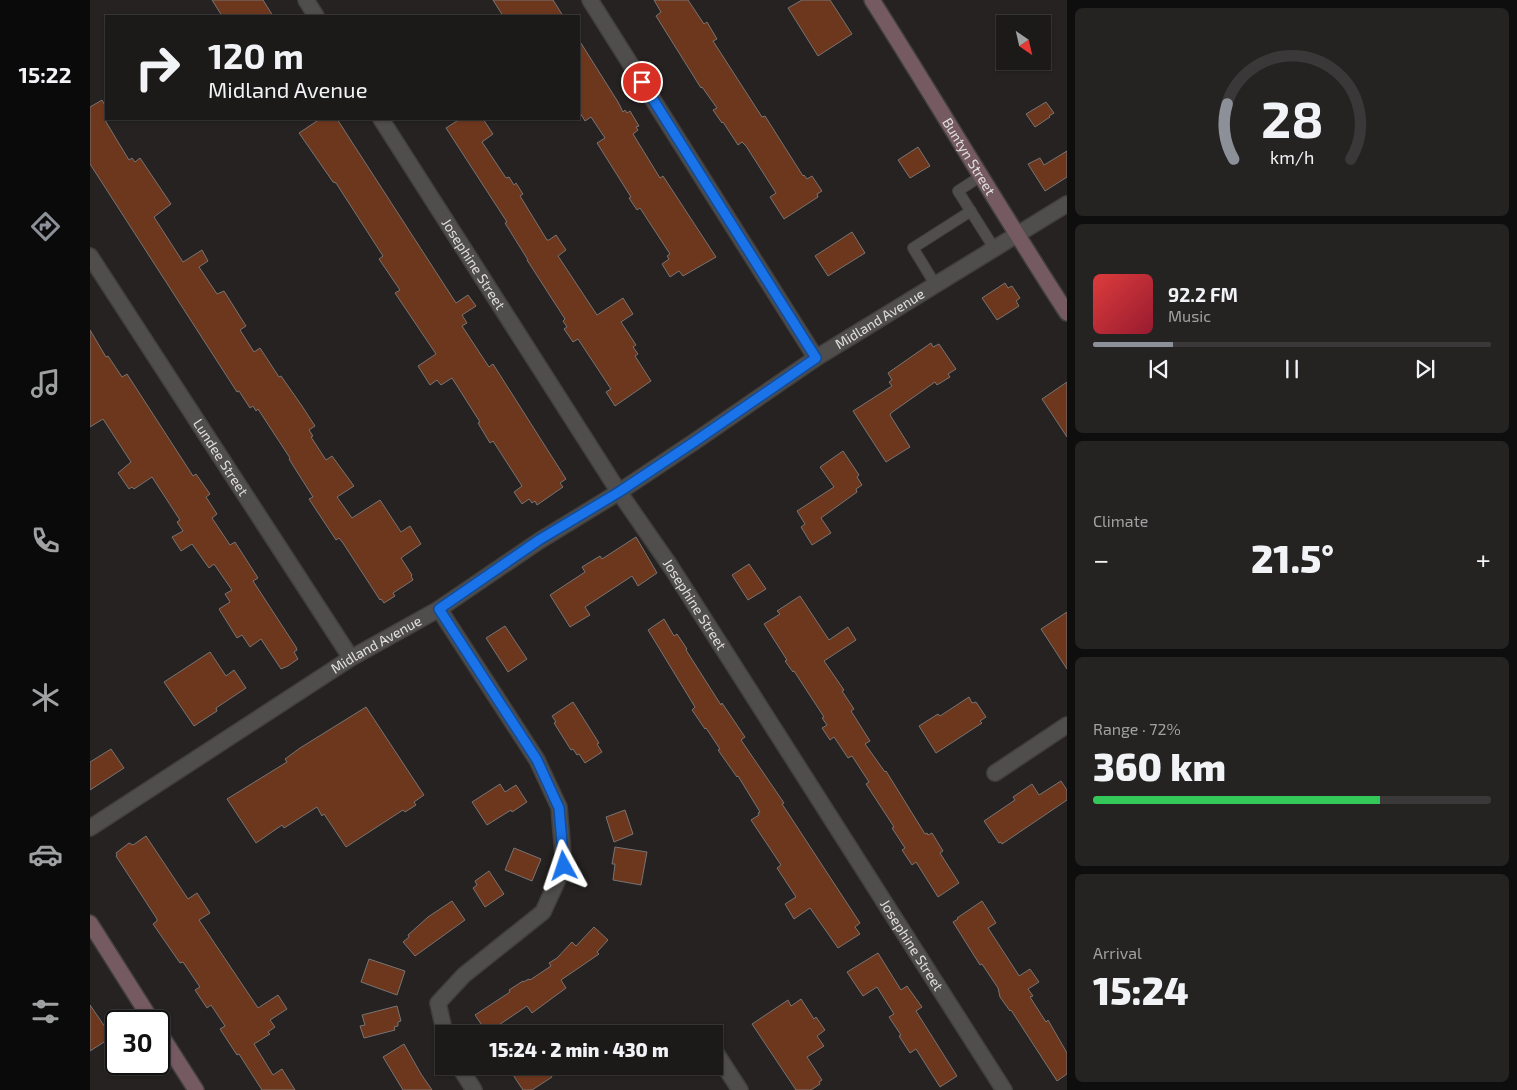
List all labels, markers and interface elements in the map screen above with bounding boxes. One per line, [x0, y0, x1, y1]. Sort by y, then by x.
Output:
north arrow [996, 15, 1051, 70]
map controls [996, 15, 1051, 70]
text: 120 m [208, 34, 304, 76]
icon: right [125, 35, 190, 100]
text: 15:22 [19, 61, 71, 87]
pin [621, 61, 663, 103]
icon: arrive [628, 68, 656, 96]
text: Midland Avenue [208, 76, 367, 102]
text: 28 [1261, 86, 1323, 148]
street label: Buntyn Street [939, 114, 1000, 198]
text: km/h [1270, 146, 1314, 168]
icon: directions [28, 209, 63, 244]
street label: Josephine Street [439, 215, 509, 313]
text: 92.2 FM [1168, 283, 1238, 306]
street label: Midland Avenue [832, 285, 927, 352]
text: Music [1168, 306, 1211, 325]
icon: previous [1145, 355, 1173, 383]
icon: pause [1278, 355, 1306, 383]
icon: next [1411, 355, 1439, 383]
icon: music [28, 366, 63, 401]
street label: Lundee Street [190, 415, 252, 499]
text: Climate [1093, 511, 1148, 530]
icon: phone [28, 523, 63, 558]
text: 21.5° [1251, 535, 1334, 581]
text: − [1093, 542, 1109, 576]
text: + [1476, 542, 1491, 576]
street label: Josephine Street [660, 555, 731, 653]
street label: Midland Avenue [327, 612, 424, 677]
icon: climate [28, 680, 63, 715]
text: Range · 72% [1093, 719, 1181, 738]
text: 360 km [1093, 743, 1226, 789]
icon: car [28, 837, 63, 872]
position arrow [537, 839, 589, 891]
street label: Josephine Street [877, 896, 948, 994]
text: Arrival [1093, 943, 1142, 962]
text: 15:24 [1093, 967, 1189, 1013]
icon: filters [28, 994, 63, 1029]
speed limit sign: 30 [105, 1010, 170, 1075]
text: 15:24 · 2 min · 430 m [489, 1038, 669, 1061]

